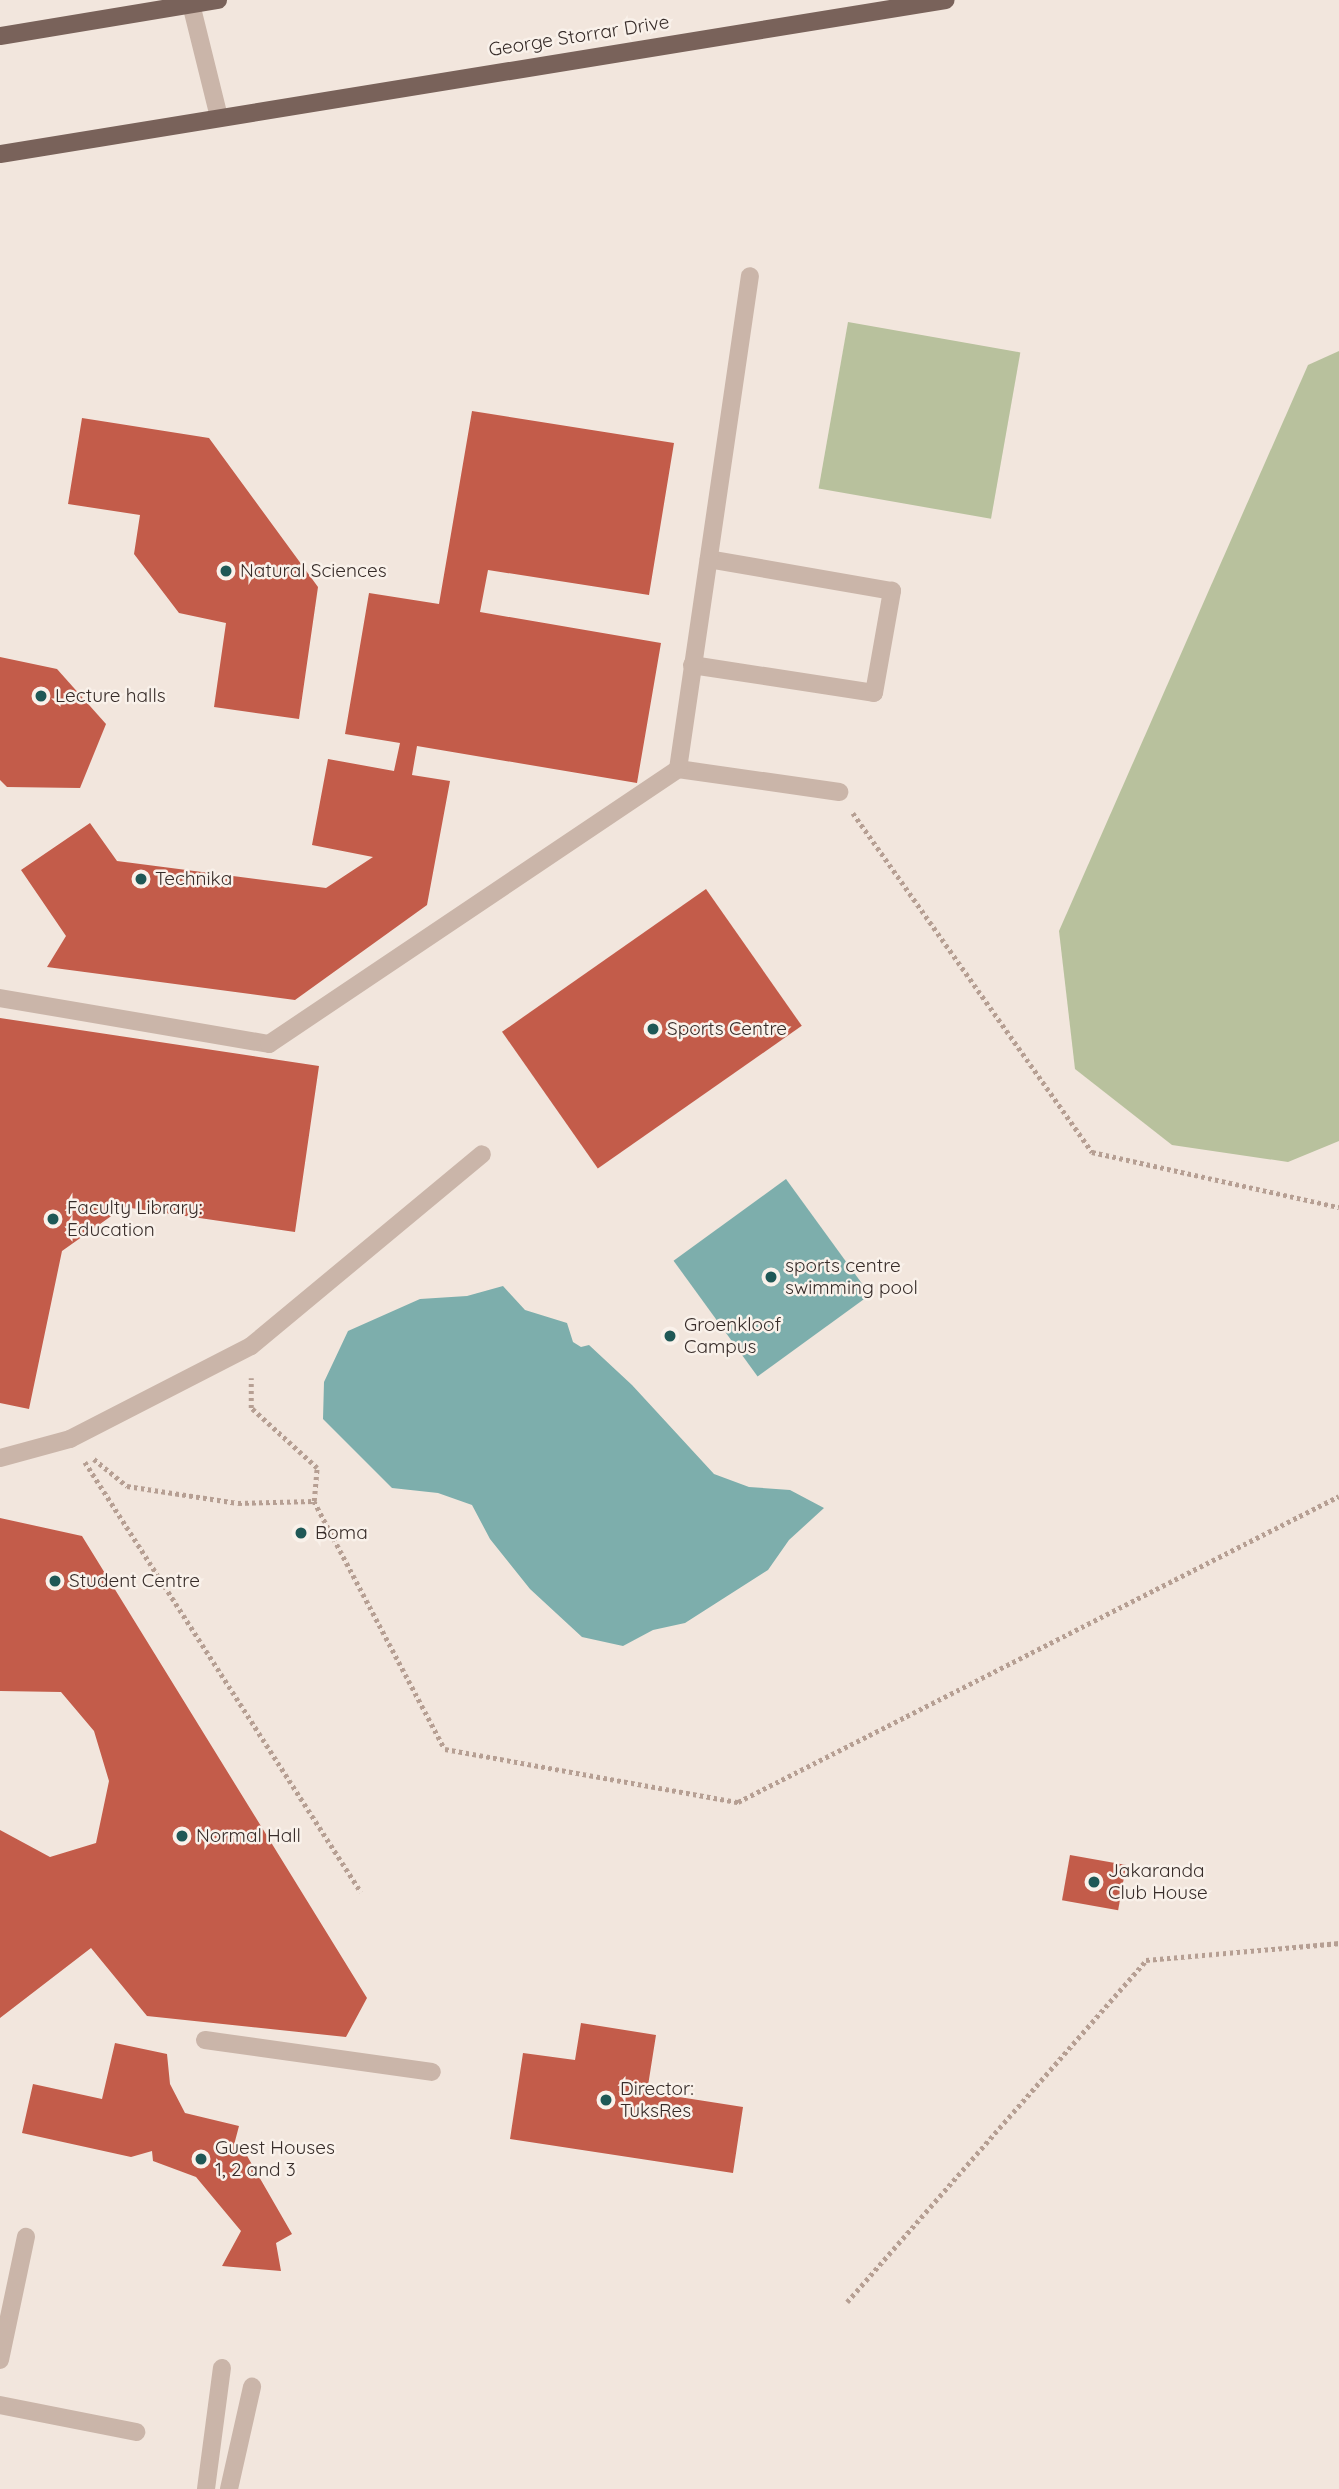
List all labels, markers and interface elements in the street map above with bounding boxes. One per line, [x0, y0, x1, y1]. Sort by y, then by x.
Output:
street label: George Storrar Drive [487, 10, 671, 62]
place label: Natural Sciences [240, 560, 387, 582]
marker: Natural Sciences [218, 563, 234, 579]
place label: Lecture halls [55, 685, 166, 707]
marker: Lecture halls [33, 688, 49, 704]
place label: Technika [155, 868, 232, 890]
marker: Technika [133, 871, 149, 887]
place label: Sports Centre [667, 1018, 787, 1040]
marker: Sports Centre [645, 1021, 661, 1037]
place label: Faculty Library: Education [67, 1197, 202, 1241]
marker: Faculty Library: Education [45, 1211, 61, 1227]
place label: sports centre swimming pool [785, 1255, 918, 1299]
marker: sports centre swimming pool [763, 1269, 779, 1285]
place label: Groenkloof Campus [684, 1314, 781, 1358]
marker: Groenkloof Campus [662, 1328, 678, 1344]
place label: Boma [315, 1522, 368, 1544]
marker: Boma [293, 1525, 309, 1541]
place label: Student Centre [69, 1570, 200, 1592]
marker: Student Centre [47, 1573, 63, 1589]
place label: Normal Hall [196, 1825, 301, 1847]
marker: Normal Hall [174, 1828, 190, 1844]
place label: Jakaranda Club House [1108, 1860, 1208, 1904]
marker: Jakaranda Club House [1086, 1874, 1102, 1890]
place label: Director: TuksRes [620, 2078, 694, 2122]
marker: Director: TuksRes [598, 2092, 614, 2108]
place label: Guest Houses 1, 2 and 3 [215, 2137, 335, 2181]
marker: Guest Houses 1, 2 and 3 [193, 2151, 209, 2167]

